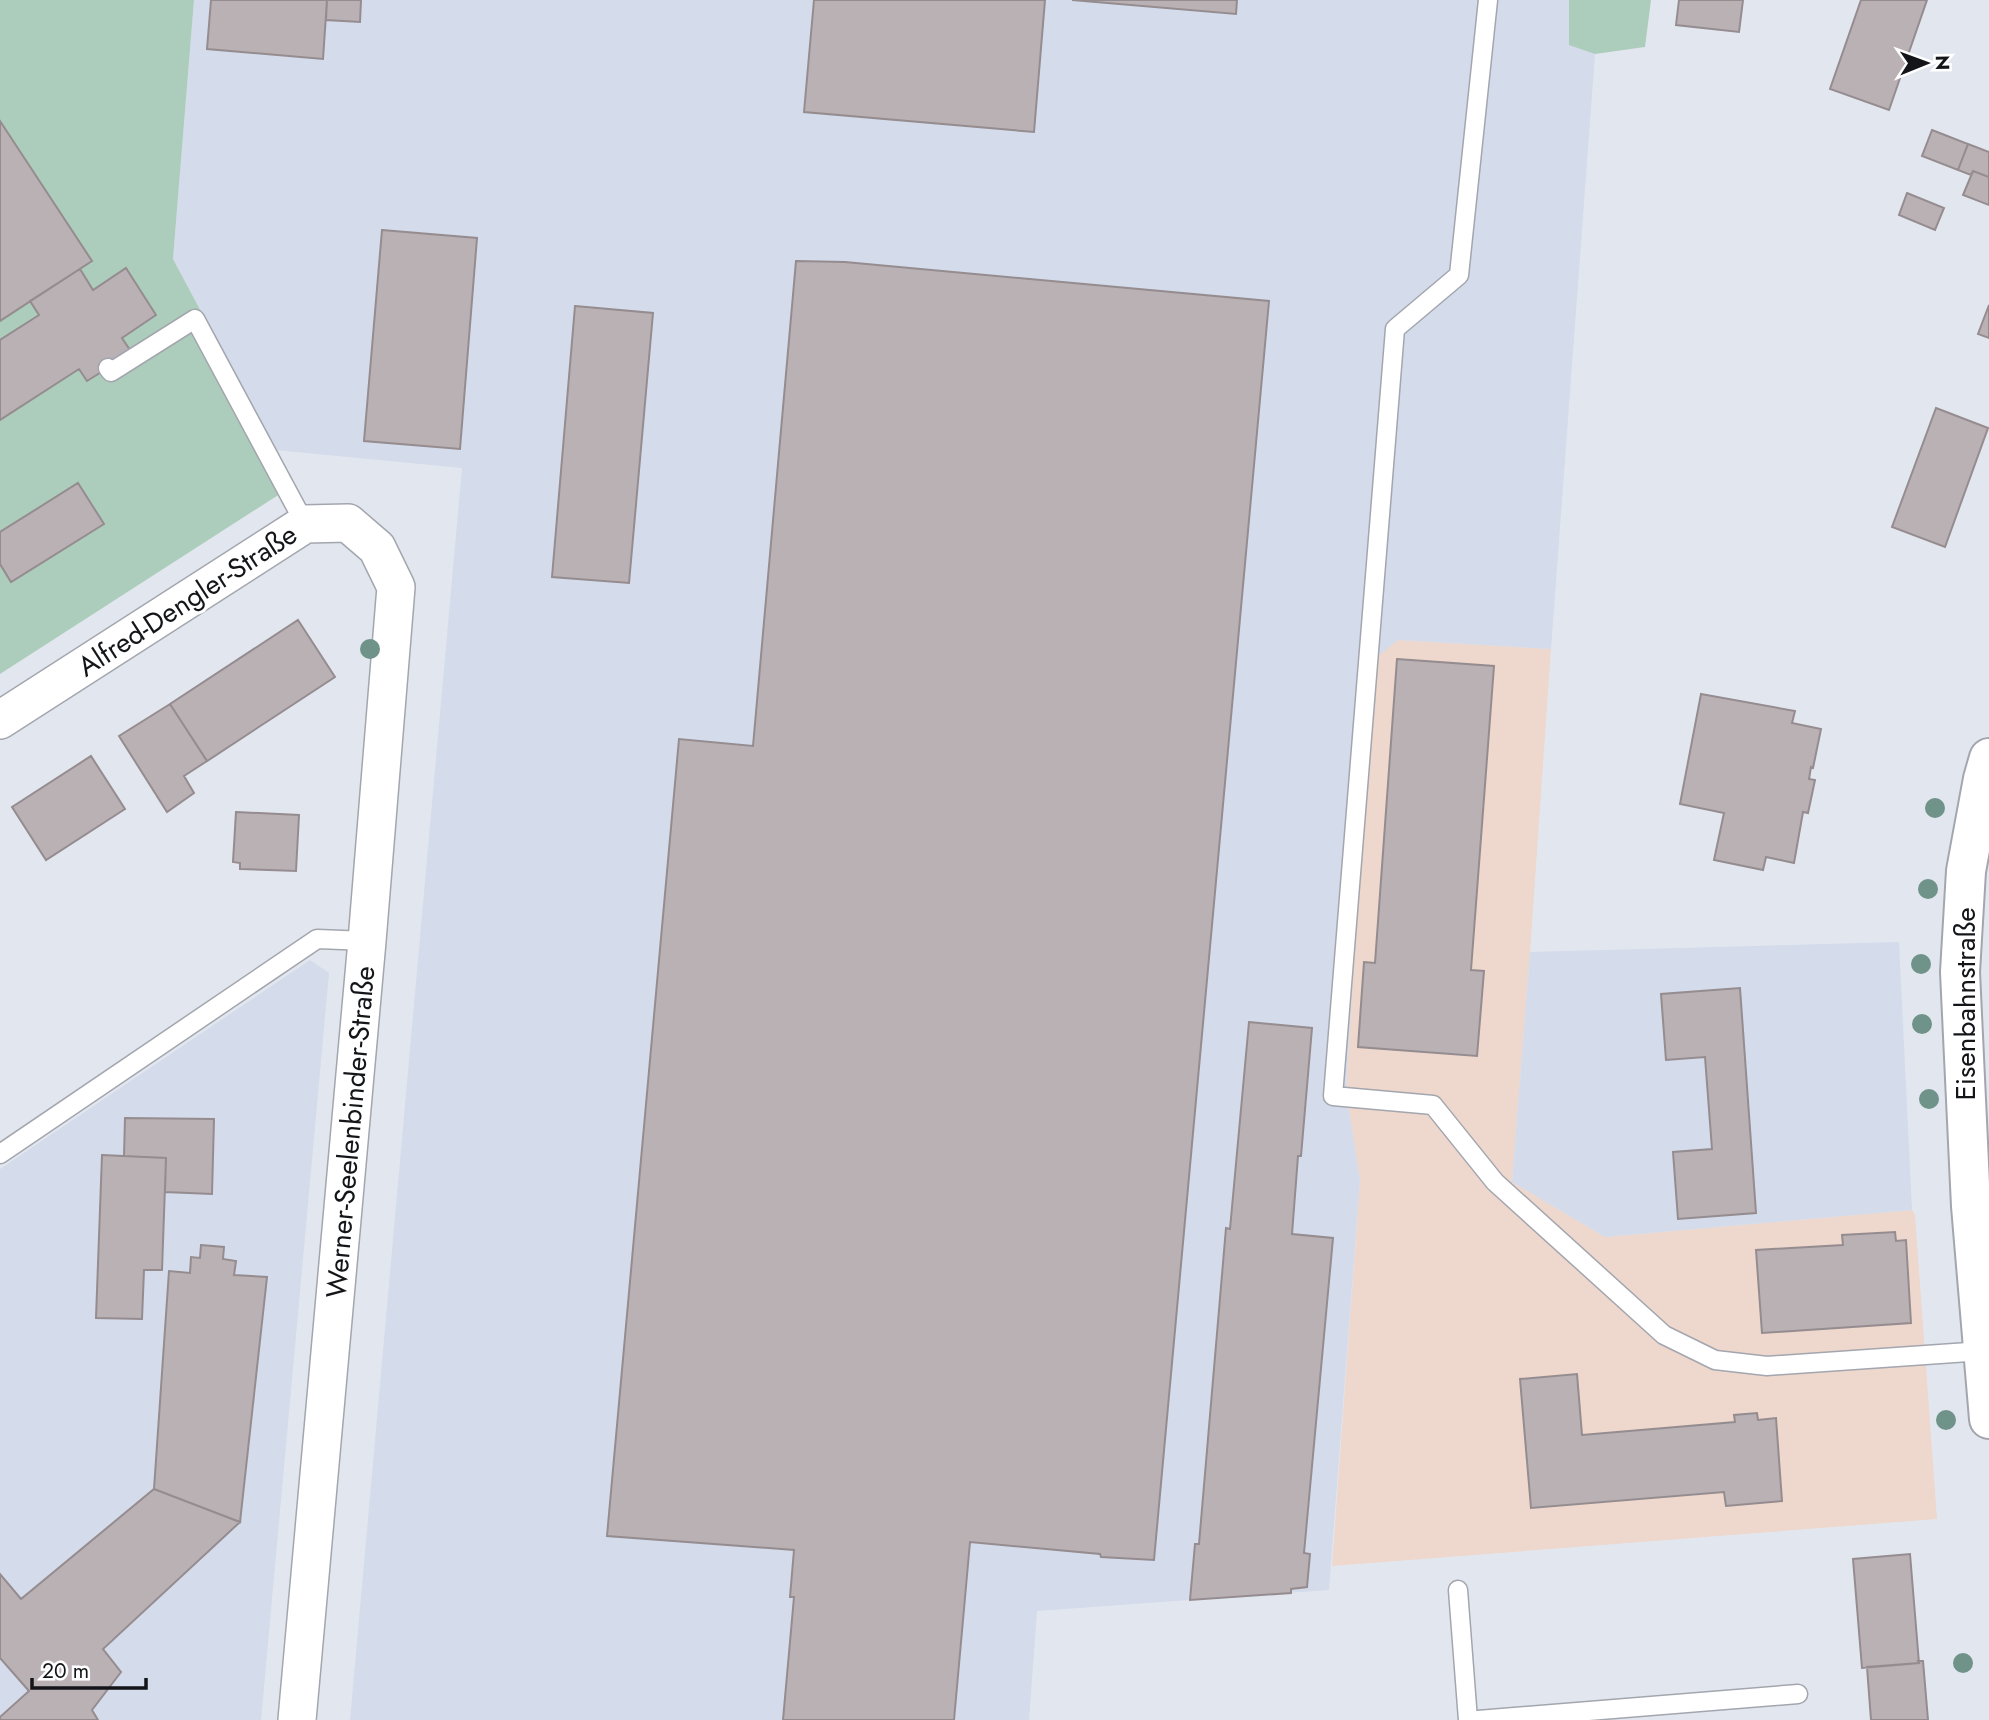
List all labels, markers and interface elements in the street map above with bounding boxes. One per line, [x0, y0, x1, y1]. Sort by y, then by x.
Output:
north arrow [1891, 28, 1961, 98]
text: N [1929, 55, 1956, 70]
street label: Alfred-Dengler-Straße [70, 514, 305, 687]
street label: Eisenbahnstraße [1945, 907, 1986, 1101]
street label: Werner-Seelenbinder-Straße [316, 964, 385, 1300]
scale bar [32, 1646, 145, 1690]
text: 20 m [42, 1656, 89, 1686]

